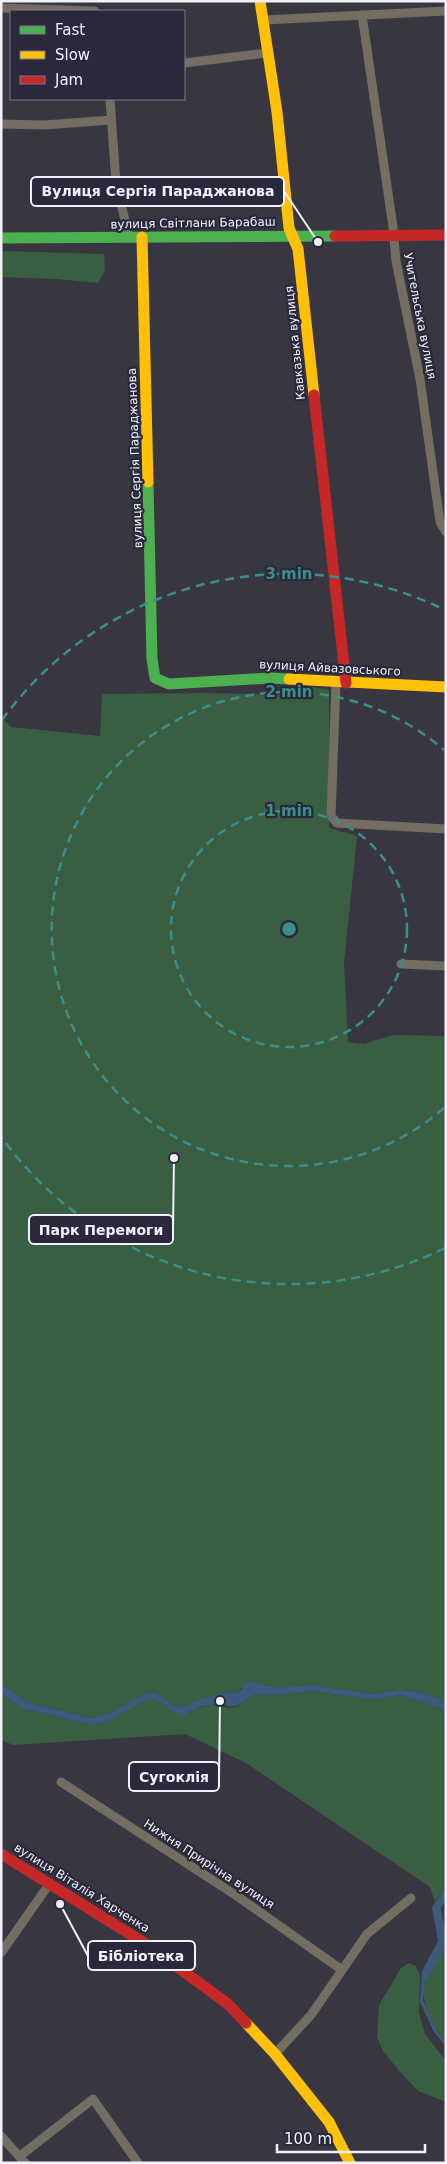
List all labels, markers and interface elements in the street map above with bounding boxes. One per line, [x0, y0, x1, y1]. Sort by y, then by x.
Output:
legend [10, 10, 185, 100]
text: Fast [55, 21, 85, 39]
text: Slow [55, 46, 90, 64]
text: Jam [54, 71, 83, 89]
callout: Вулиця Сергія Параджанова [31, 177, 284, 206]
text: Вулиця Сергія Параджанова [42, 183, 274, 199]
street label: вулиця Світлани Барабаш [110, 215, 276, 231]
street label: Учительська вулиця [401, 252, 439, 380]
street label: Кавказька вулиця [282, 285, 308, 401]
street label: вулиця Сергія Параджанова [125, 368, 145, 548]
text: 3 min [265, 565, 313, 583]
street label: вулиця Айвазовського [259, 657, 401, 679]
text: 2 min [265, 683, 313, 701]
text: 1 min [265, 802, 313, 820]
centre of rings [280, 920, 298, 938]
callout: Парк Перемоги [29, 1215, 173, 1244]
text: Парк Перемоги [39, 1222, 163, 1238]
callout: Сугоклія [129, 1762, 219, 1791]
text: Сугоклія [139, 1769, 209, 1785]
street label: Нижня Прирічна вулиця [141, 1816, 277, 1912]
street label: вулиця Віталія Харченка [12, 1840, 152, 1936]
callout: Бібліотека [88, 1941, 195, 1970]
text: Бібліотека [98, 1948, 184, 1964]
scale bar [277, 2122, 424, 2154]
text: 100 m [284, 2130, 332, 2148]

